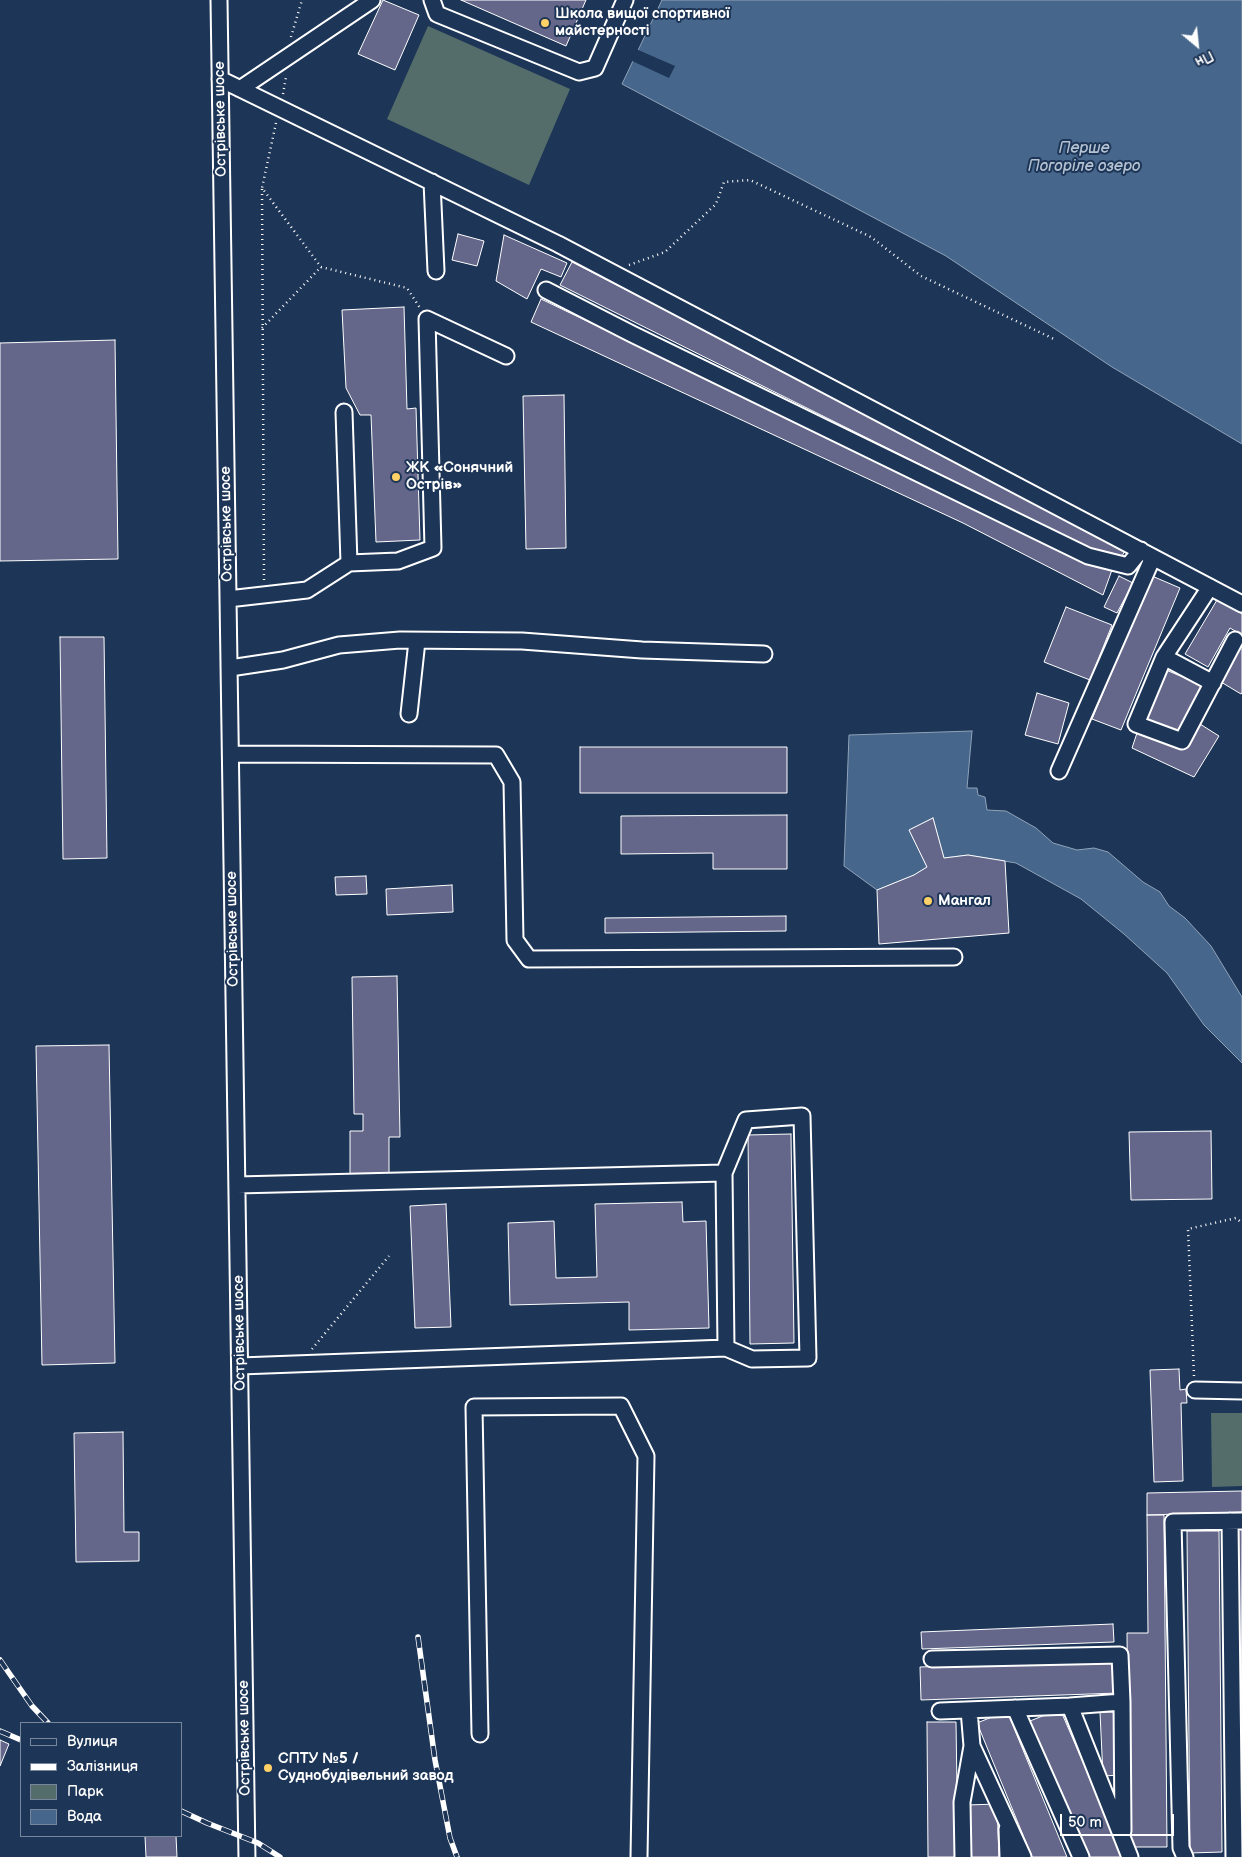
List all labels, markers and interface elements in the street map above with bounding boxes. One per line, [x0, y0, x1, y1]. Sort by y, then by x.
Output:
place label: Школа вищої спортивної майстерності [555, 5, 730, 40]
marker: Школа вищої спортивної майстерності [539, 17, 551, 29]
north arrow [1172, 20, 1222, 70]
text: Пн [1192, 47, 1217, 71]
street label: Острівське шосе [211, 61, 231, 177]
water label: Перше Погоріле озеро [1028, 139, 1140, 177]
place label: ЖК «Сонячний Острів» [406, 459, 513, 494]
street label: Острівське шосе [217, 466, 237, 582]
marker: ЖК «Сонячний Острів» [390, 471, 402, 483]
street label: Острівське шосе [223, 871, 243, 987]
place label: Мангал [938, 892, 991, 910]
marker: Мангал [922, 895, 934, 907]
street label: Острівське шосе [230, 1275, 250, 1391]
street label: Острівське шосе [235, 1680, 255, 1796]
legend [20, 1722, 182, 1837]
text: Вулиця [67, 1732, 118, 1751]
place label: СПТУ №5 / Суднобудівельний завод [278, 1750, 453, 1785]
text: Залізниця [67, 1757, 138, 1776]
marker: СПТУ №5 / Суднобудівельний завод [262, 1762, 274, 1774]
text: Парк [67, 1782, 104, 1801]
scale bar [1062, 1804, 1176, 1836]
text: Вода [67, 1807, 102, 1826]
text: 50 m [1068, 1813, 1102, 1832]

